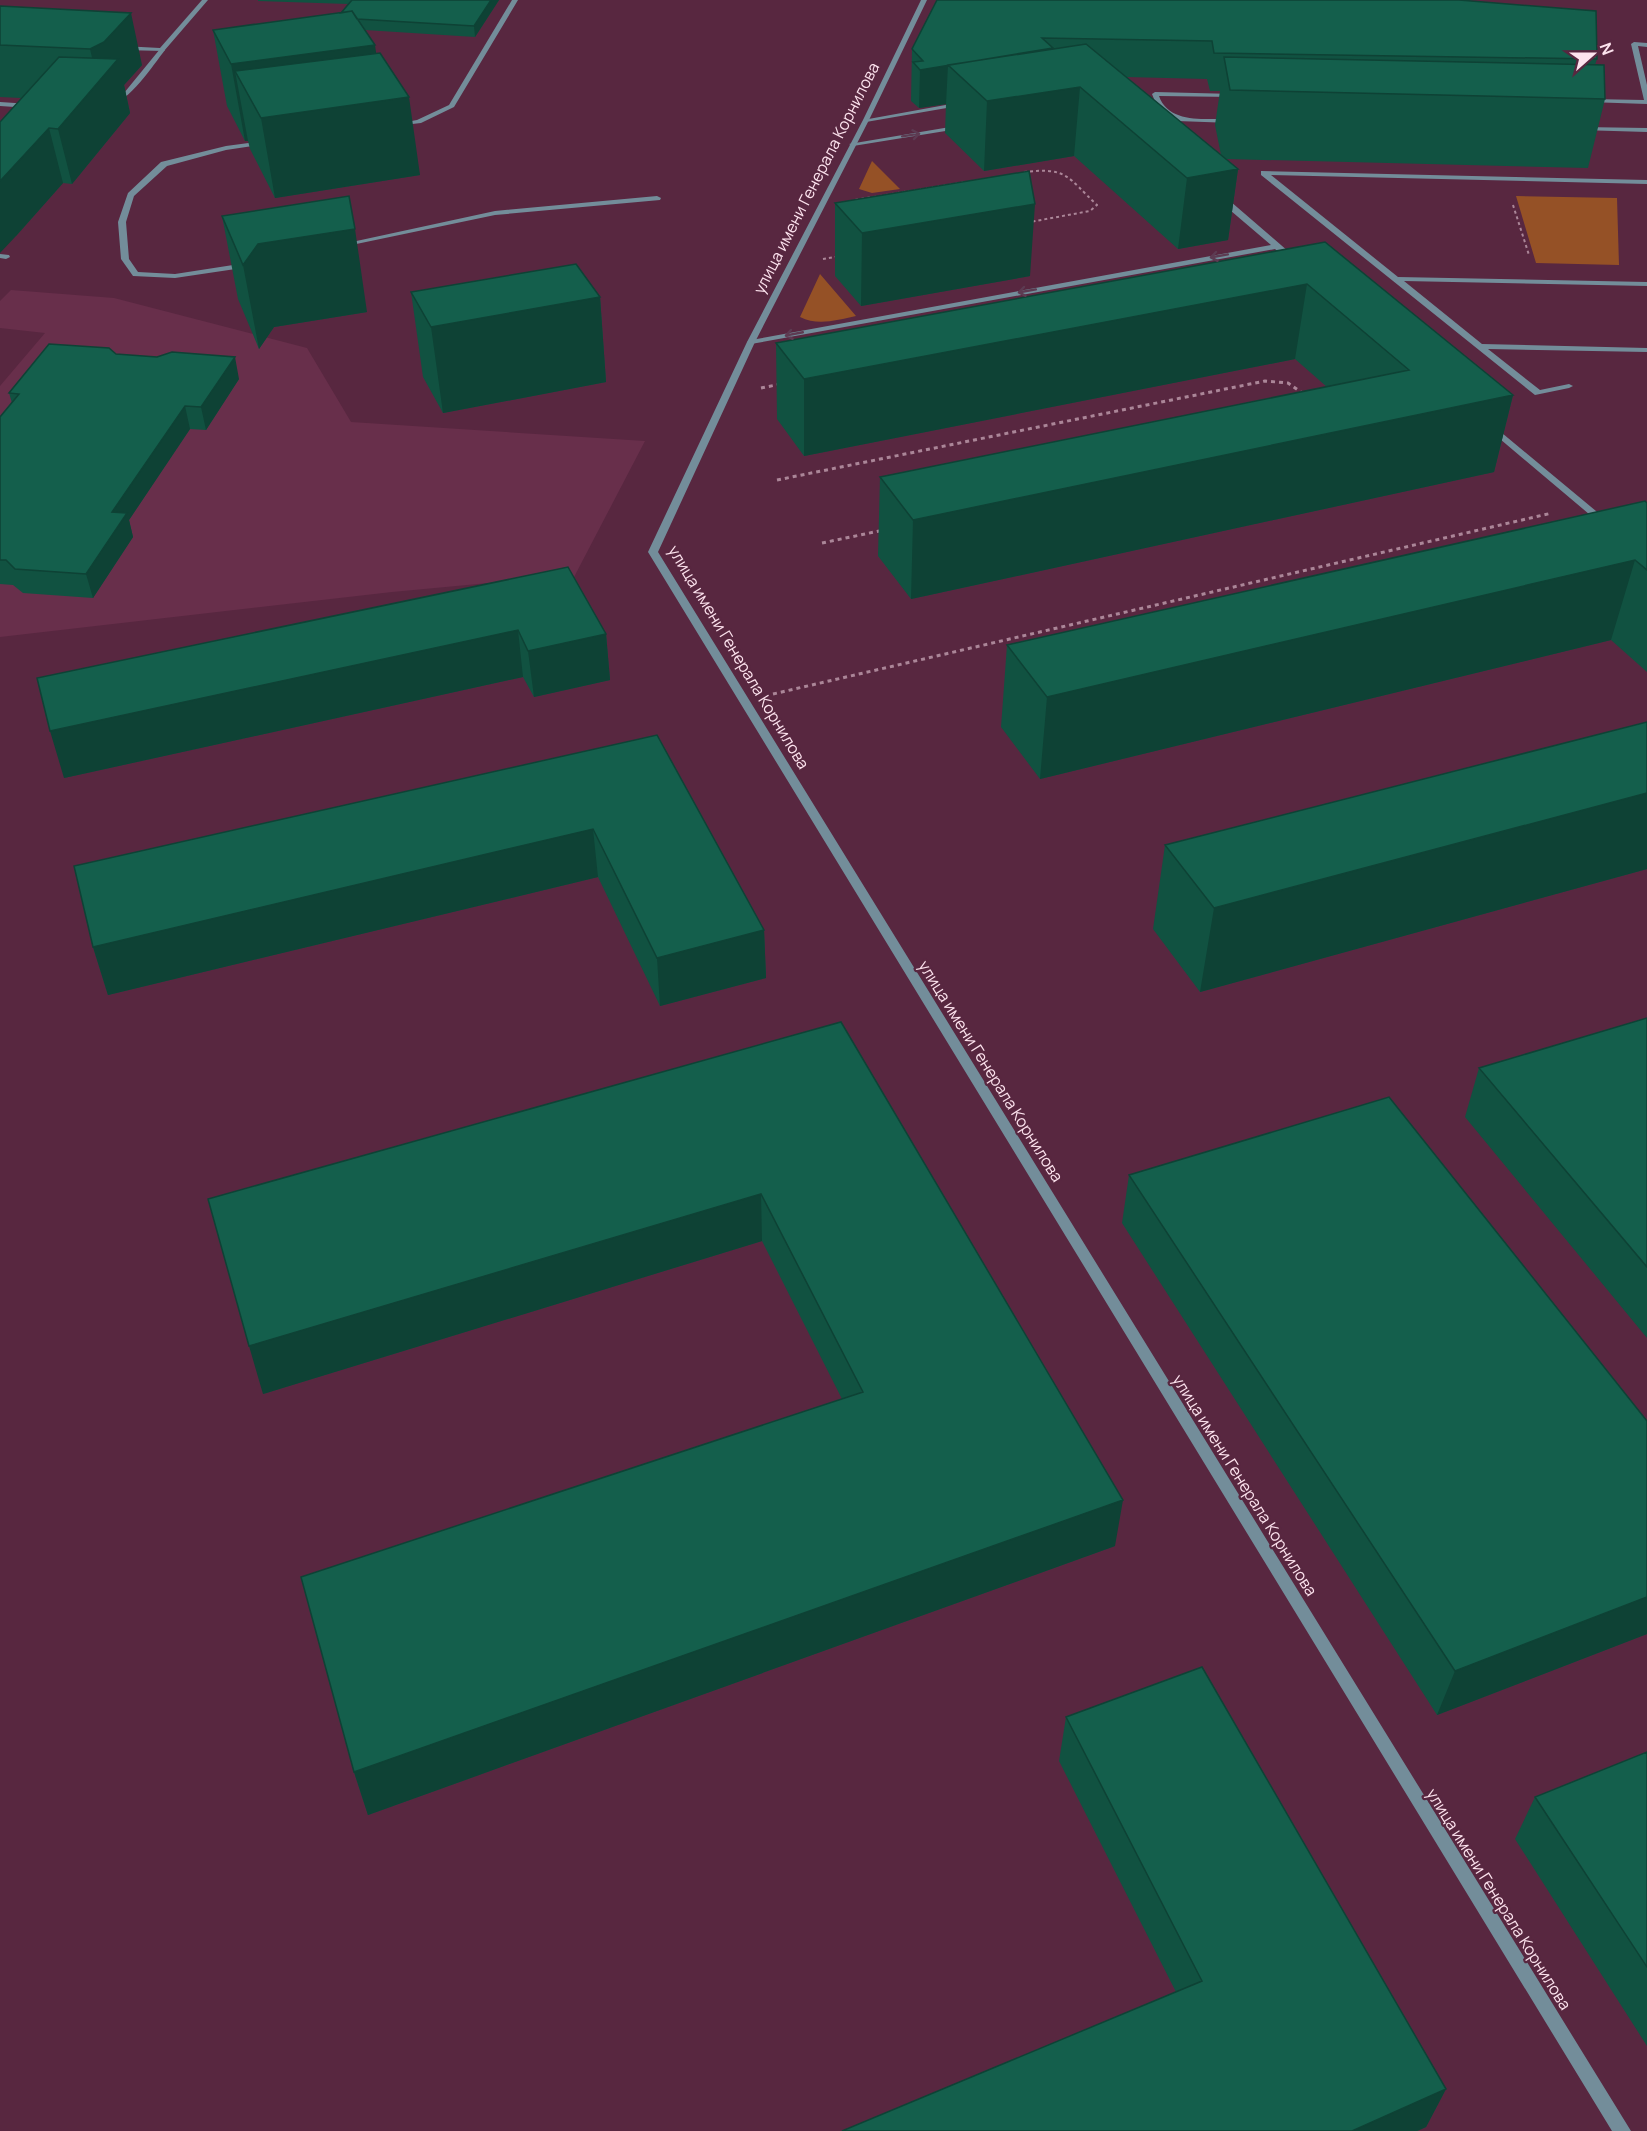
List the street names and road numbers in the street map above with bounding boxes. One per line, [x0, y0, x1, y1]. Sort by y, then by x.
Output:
street label: улица имени Генерала Корнилова [748, 58, 884, 298]
street label: улица имени Генерала Корнилова [663, 541, 815, 773]
street label: улица имени Генерала Корнилова [913, 956, 1069, 1186]
street label: улица имени Генерала Корнилова [1167, 1370, 1323, 1600]
street label: улица имени Генерала Корнилова [1421, 1784, 1577, 2014]

